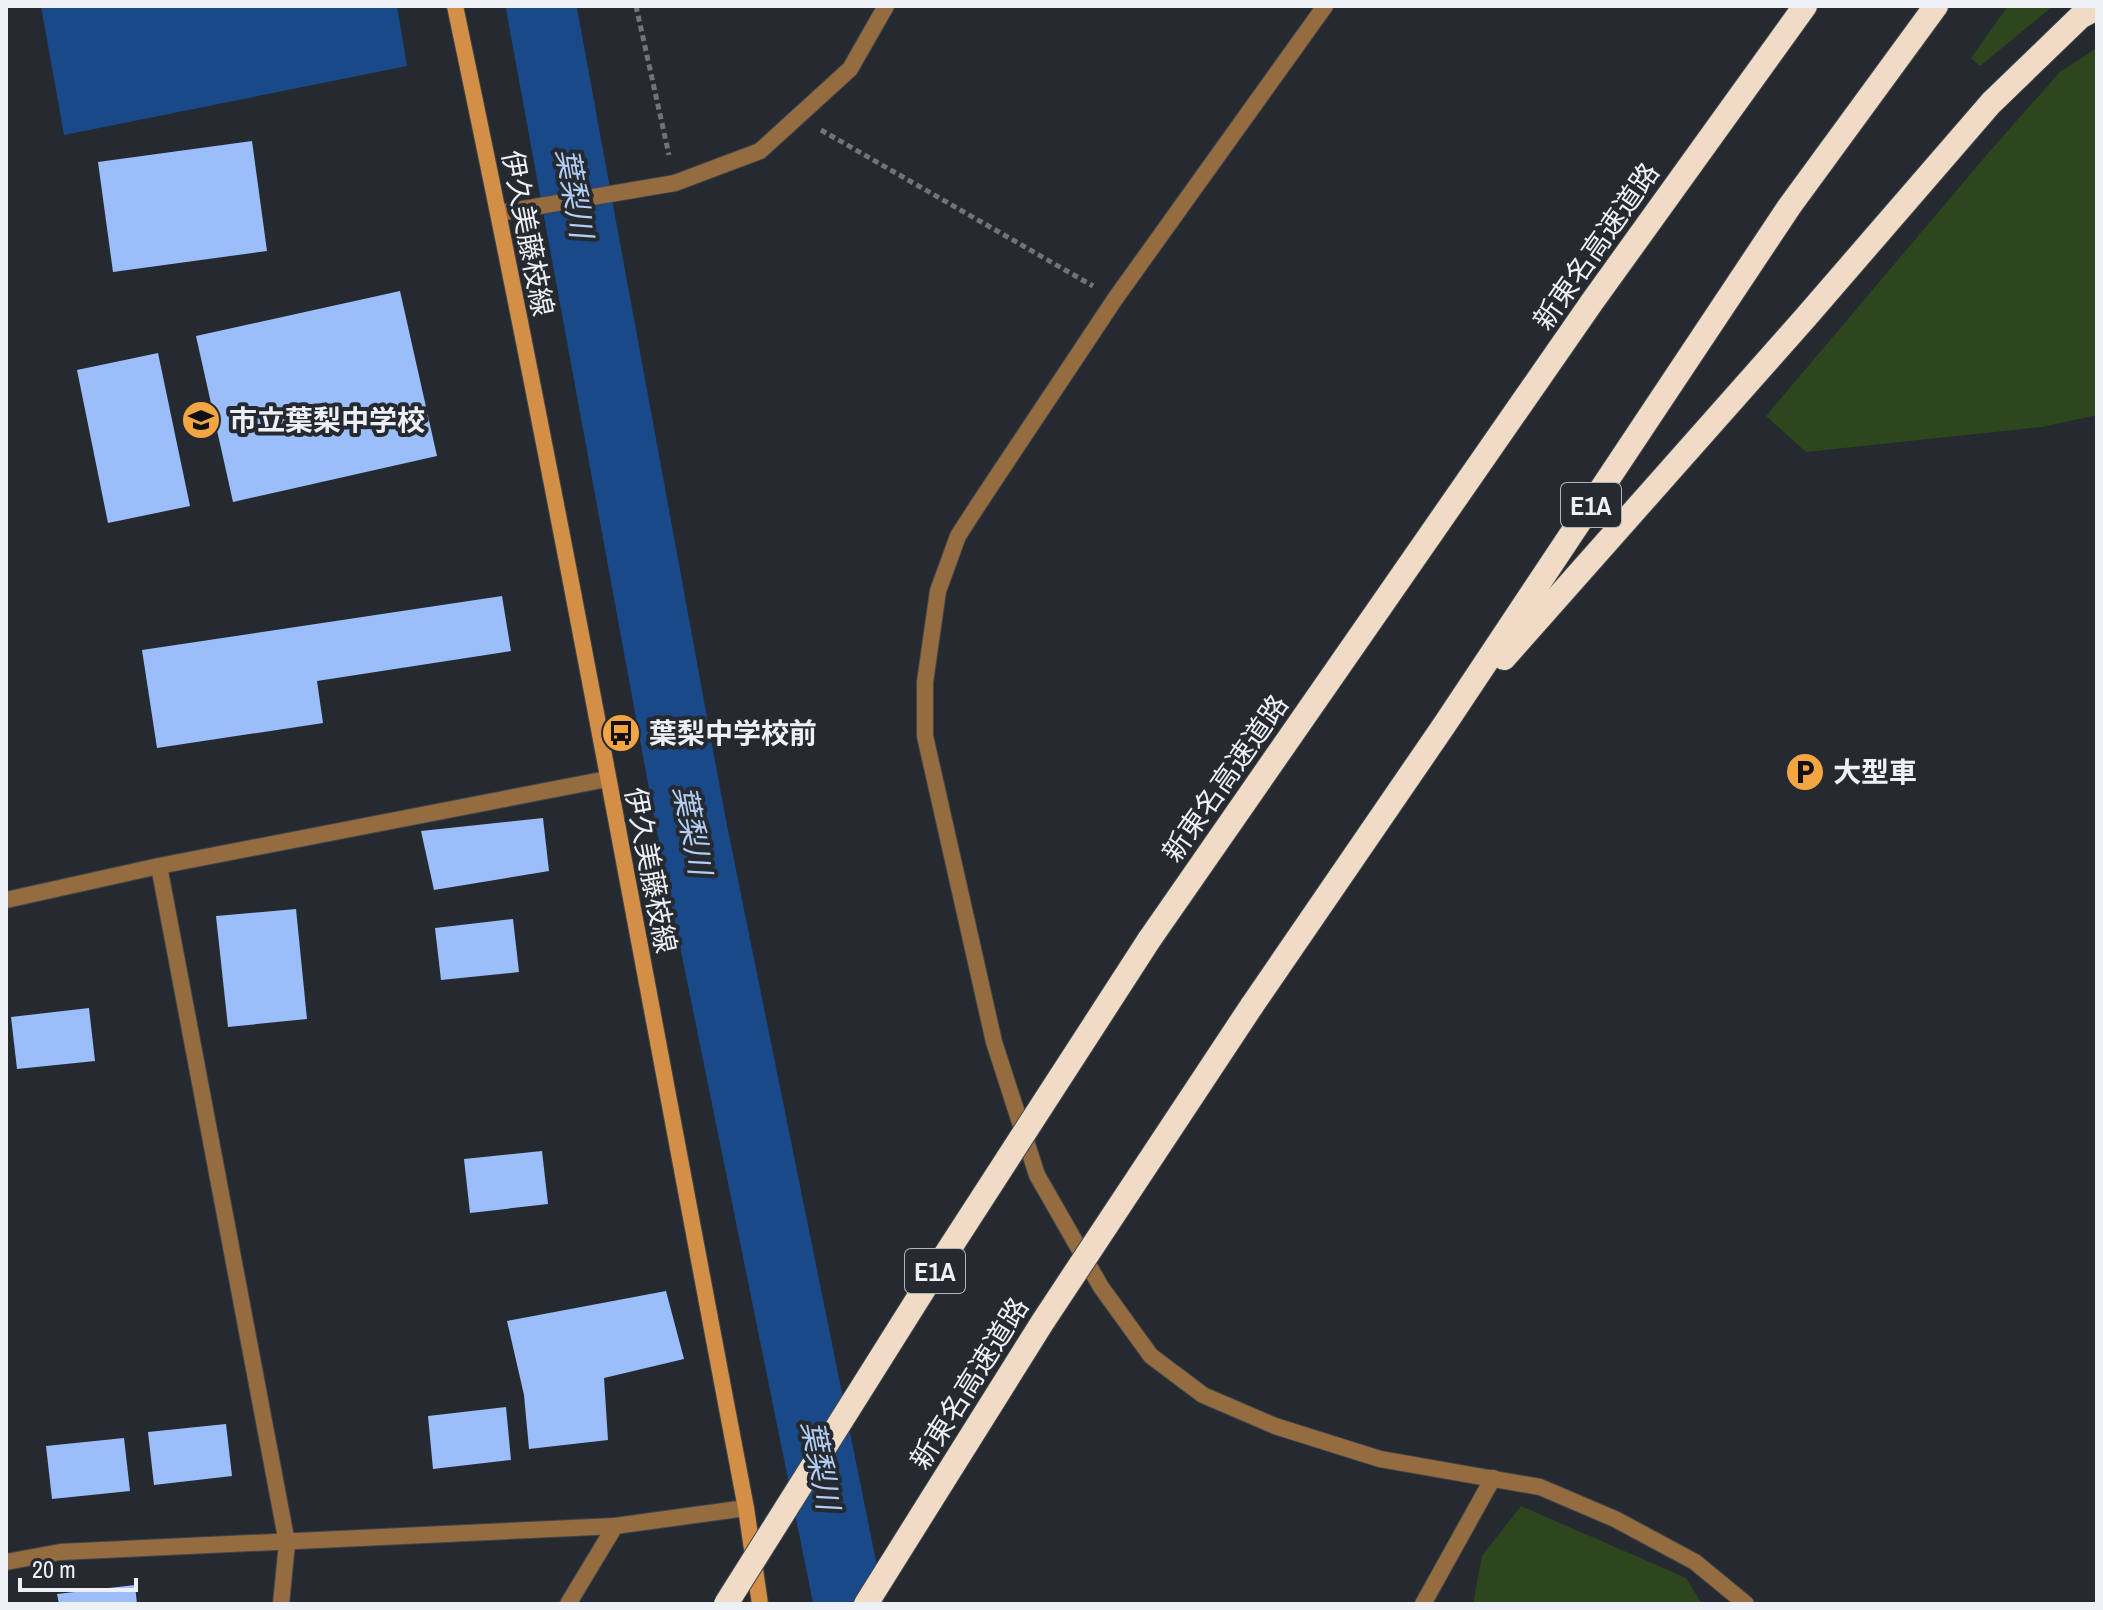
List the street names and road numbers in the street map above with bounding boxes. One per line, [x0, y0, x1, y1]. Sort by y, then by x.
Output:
street label: 伊久美藤枝線 [493, 147, 563, 319]
street label: 新東名高速道路 [1524, 155, 1668, 337]
road number: E1A [1561, 483, 1621, 527]
street label: 新東名高速道路 [1153, 687, 1297, 869]
street label: 伊久美藤枝線 [616, 784, 686, 956]
road number: E1A [905, 1249, 965, 1293]
street label: 新東名高速道路 [901, 1290, 1037, 1476]

